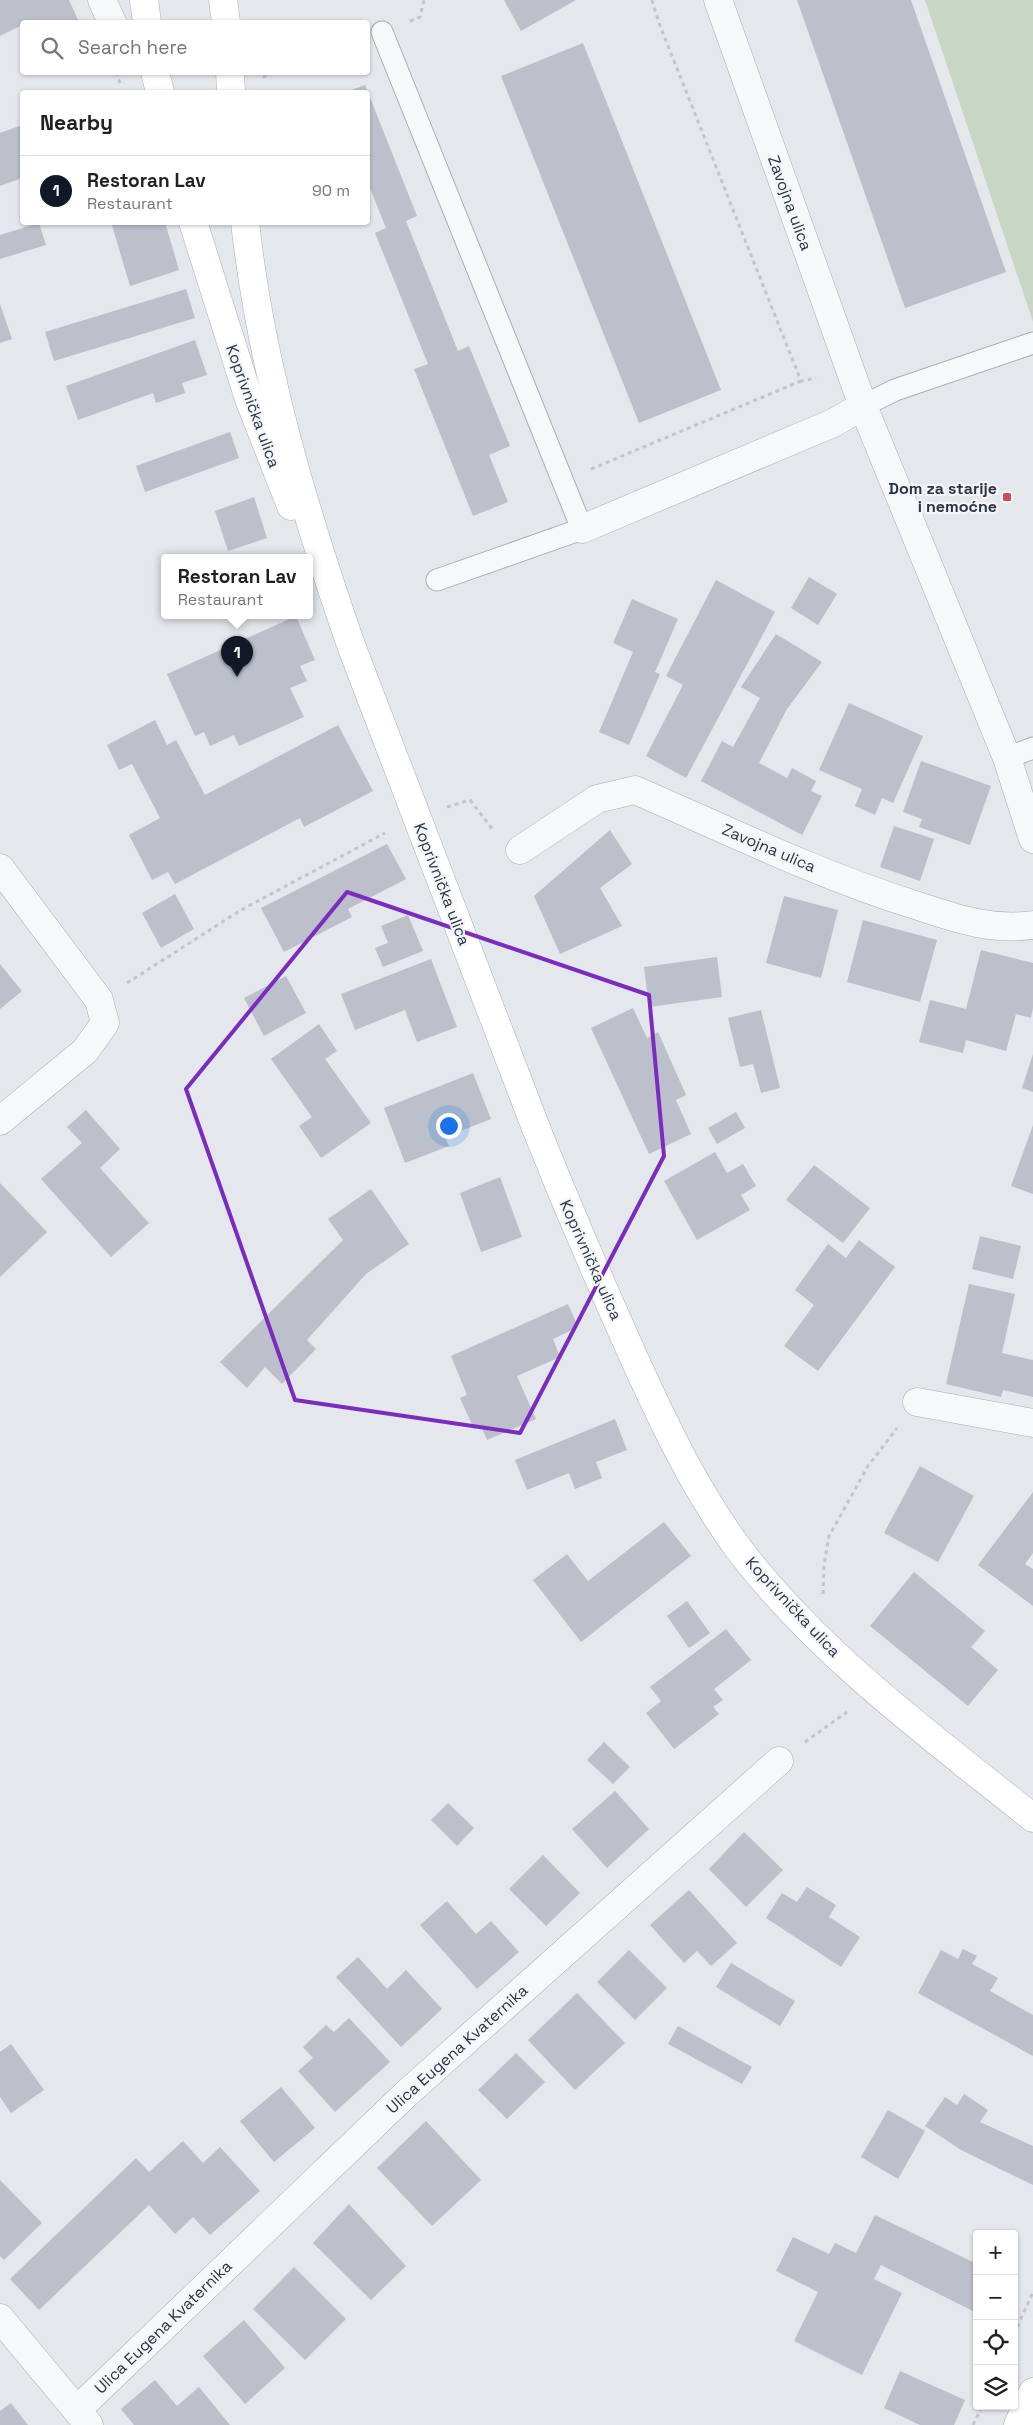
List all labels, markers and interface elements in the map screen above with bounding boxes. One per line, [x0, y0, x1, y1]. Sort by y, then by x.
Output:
search box [20, 20, 370, 75]
icon: search [38, 34, 66, 62]
text: Search here [78, 35, 188, 60]
text: Nearby [40, 109, 113, 136]
street label: Zavojna ulica [763, 153, 817, 253]
text: Restoran Lav [87, 168, 206, 193]
text: 1 [52, 180, 60, 201]
text: 90 m [312, 180, 350, 201]
text: Restaurant [87, 193, 173, 214]
street label: Koprivnička ulica [221, 341, 285, 471]
place label: Dom za starije i nemoćne [888, 478, 997, 517]
marker: Dom za starije i nemoćne [1001, 491, 1013, 503]
popup [161, 554, 313, 619]
text: Restoran Lav [178, 564, 296, 589]
text: Restaurant [178, 589, 264, 610]
pin: 1 [221, 636, 253, 677]
street label: Zavojna ulica [719, 819, 819, 877]
street label: Koprivnička ulica [409, 820, 475, 948]
your location [436, 1113, 462, 1139]
street label: Koprivnička ulica [555, 1197, 627, 1323]
street label: Koprivnička ulica [741, 1552, 845, 1662]
street label: Ulica Eugena Kvaternika [382, 1980, 532, 2118]
map controls [973, 2230, 1018, 2410]
button: + [973, 2230, 1018, 2275]
street label: Ulica Eugena Kvaternika [90, 2256, 236, 2398]
button: − [973, 2275, 1018, 2320]
button: locate [973, 2320, 1018, 2365]
button: layers [973, 2365, 1018, 2410]

